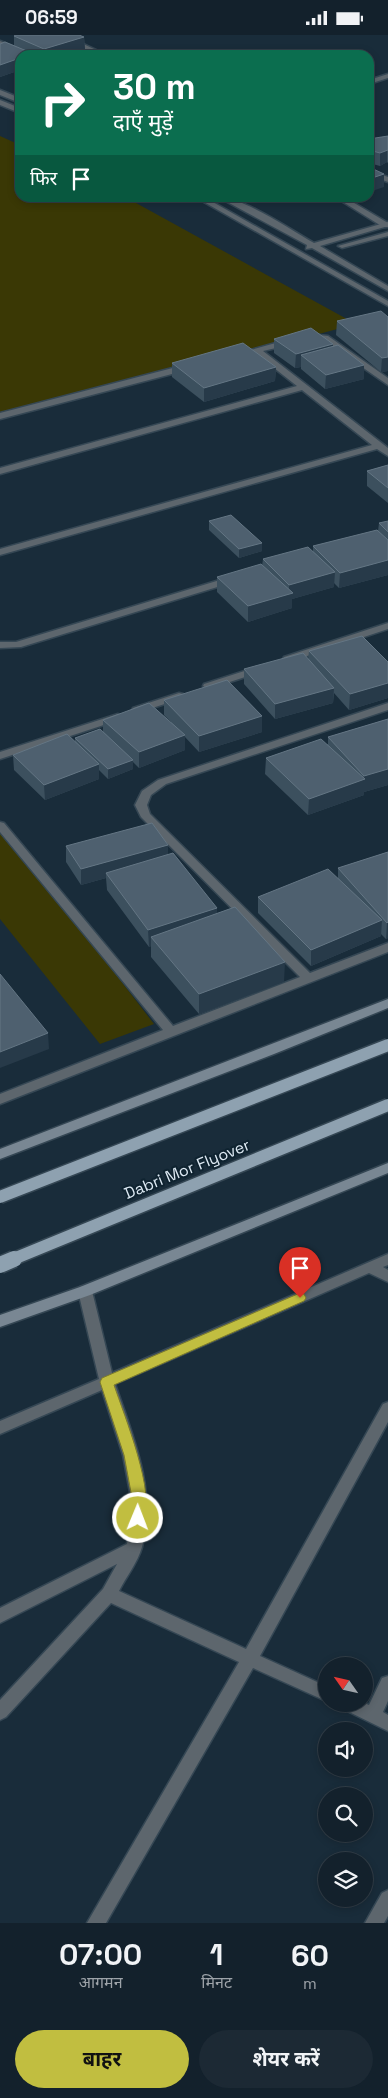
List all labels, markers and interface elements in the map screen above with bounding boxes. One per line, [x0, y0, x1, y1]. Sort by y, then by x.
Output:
text: 06:59 [25, 5, 78, 30]
text: 30 m [113, 65, 196, 109]
icon: right [30, 70, 95, 135]
text: दाएँ मुड़ें [113, 108, 173, 136]
icon: arrive [67, 165, 95, 193]
text: फिर [30, 166, 57, 191]
street label: Dabri Mor Flyover [121, 1134, 253, 1204]
pin [279, 1247, 321, 1298]
icon: arrive [286, 1254, 314, 1282]
position arrow [111, 1491, 163, 1543]
north arrow [318, 1657, 372, 1713]
map controls [318, 1657, 373, 1907]
button: sound [318, 1722, 373, 1777]
button: search [318, 1787, 373, 1842]
button: layers [318, 1852, 373, 1907]
text: 07:00 [59, 1935, 142, 1974]
text: 1 [210, 1935, 223, 1974]
text: 60 [291, 1936, 329, 1975]
text: आगमन [79, 1972, 123, 1993]
text: मिनट [201, 1972, 232, 1993]
text: m [303, 1973, 317, 1994]
button: बाहर [15, 2030, 189, 2088]
button: शेयर करें [199, 2030, 373, 2088]

